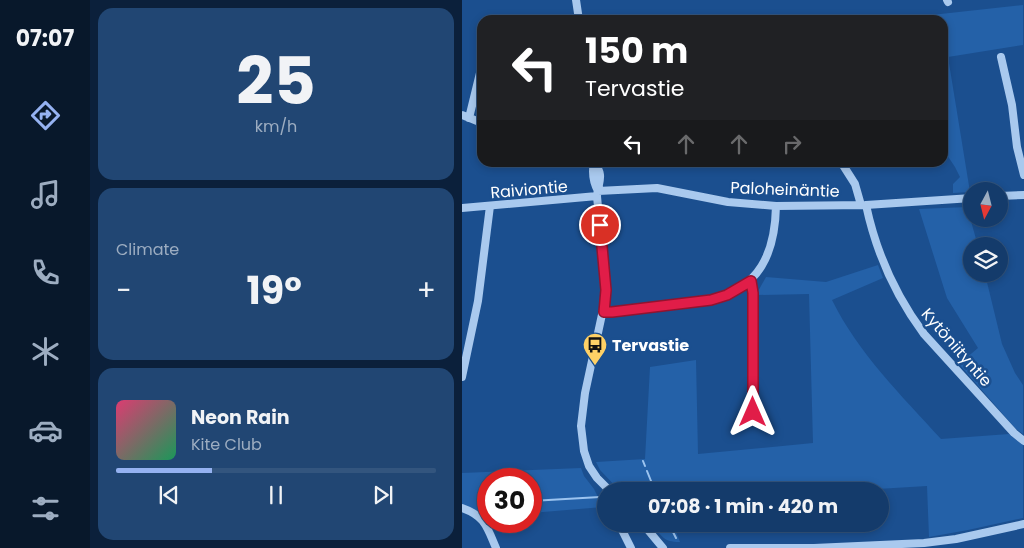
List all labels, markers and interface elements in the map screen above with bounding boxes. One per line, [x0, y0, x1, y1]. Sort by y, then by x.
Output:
text: 07:07 [16, 23, 74, 54]
text: 150 m [585, 26, 688, 75]
icon: left [502, 35, 567, 100]
text: 25 [236, 36, 316, 127]
text: Tervastie [585, 73, 685, 104]
icon: directions [28, 98, 63, 133]
text: km/h [255, 115, 297, 138]
icon: left [619, 130, 647, 158]
icon: ahead [672, 130, 700, 158]
icon: ahead [725, 130, 753, 158]
icon: right [778, 130, 806, 158]
street label: Raiviontie [489, 175, 569, 204]
street label: Paloheinäntie [730, 176, 840, 203]
icon: music [28, 177, 63, 212]
north arrow [963, 182, 1008, 228]
map controls [963, 182, 1008, 282]
pin [579, 204, 621, 246]
icon: arrive [586, 211, 614, 239]
button: layers [963, 237, 1008, 282]
text: Climate [116, 238, 179, 261]
icon: phone [28, 255, 63, 290]
text: 19° [247, 264, 302, 317]
text: − [116, 271, 131, 310]
text: + [417, 271, 436, 310]
street label: Kytöniityntie [916, 303, 997, 392]
bus stop icon: Tervastie [582, 332, 608, 366]
icon: climate [28, 334, 63, 369]
place label: Tervastie [612, 334, 689, 357]
position arrow [726, 385, 778, 437]
text: Neon Rain [191, 404, 290, 431]
icon: car [28, 413, 63, 448]
text: Kite Club [191, 433, 262, 456]
speed limit sign: 30 [477, 468, 542, 533]
icon: previous [155, 481, 183, 509]
icon: pause [262, 481, 290, 509]
icon: next [369, 481, 397, 509]
icon: filters [28, 491, 63, 526]
text: 07:08 · 1 min · 420 m [648, 493, 838, 520]

